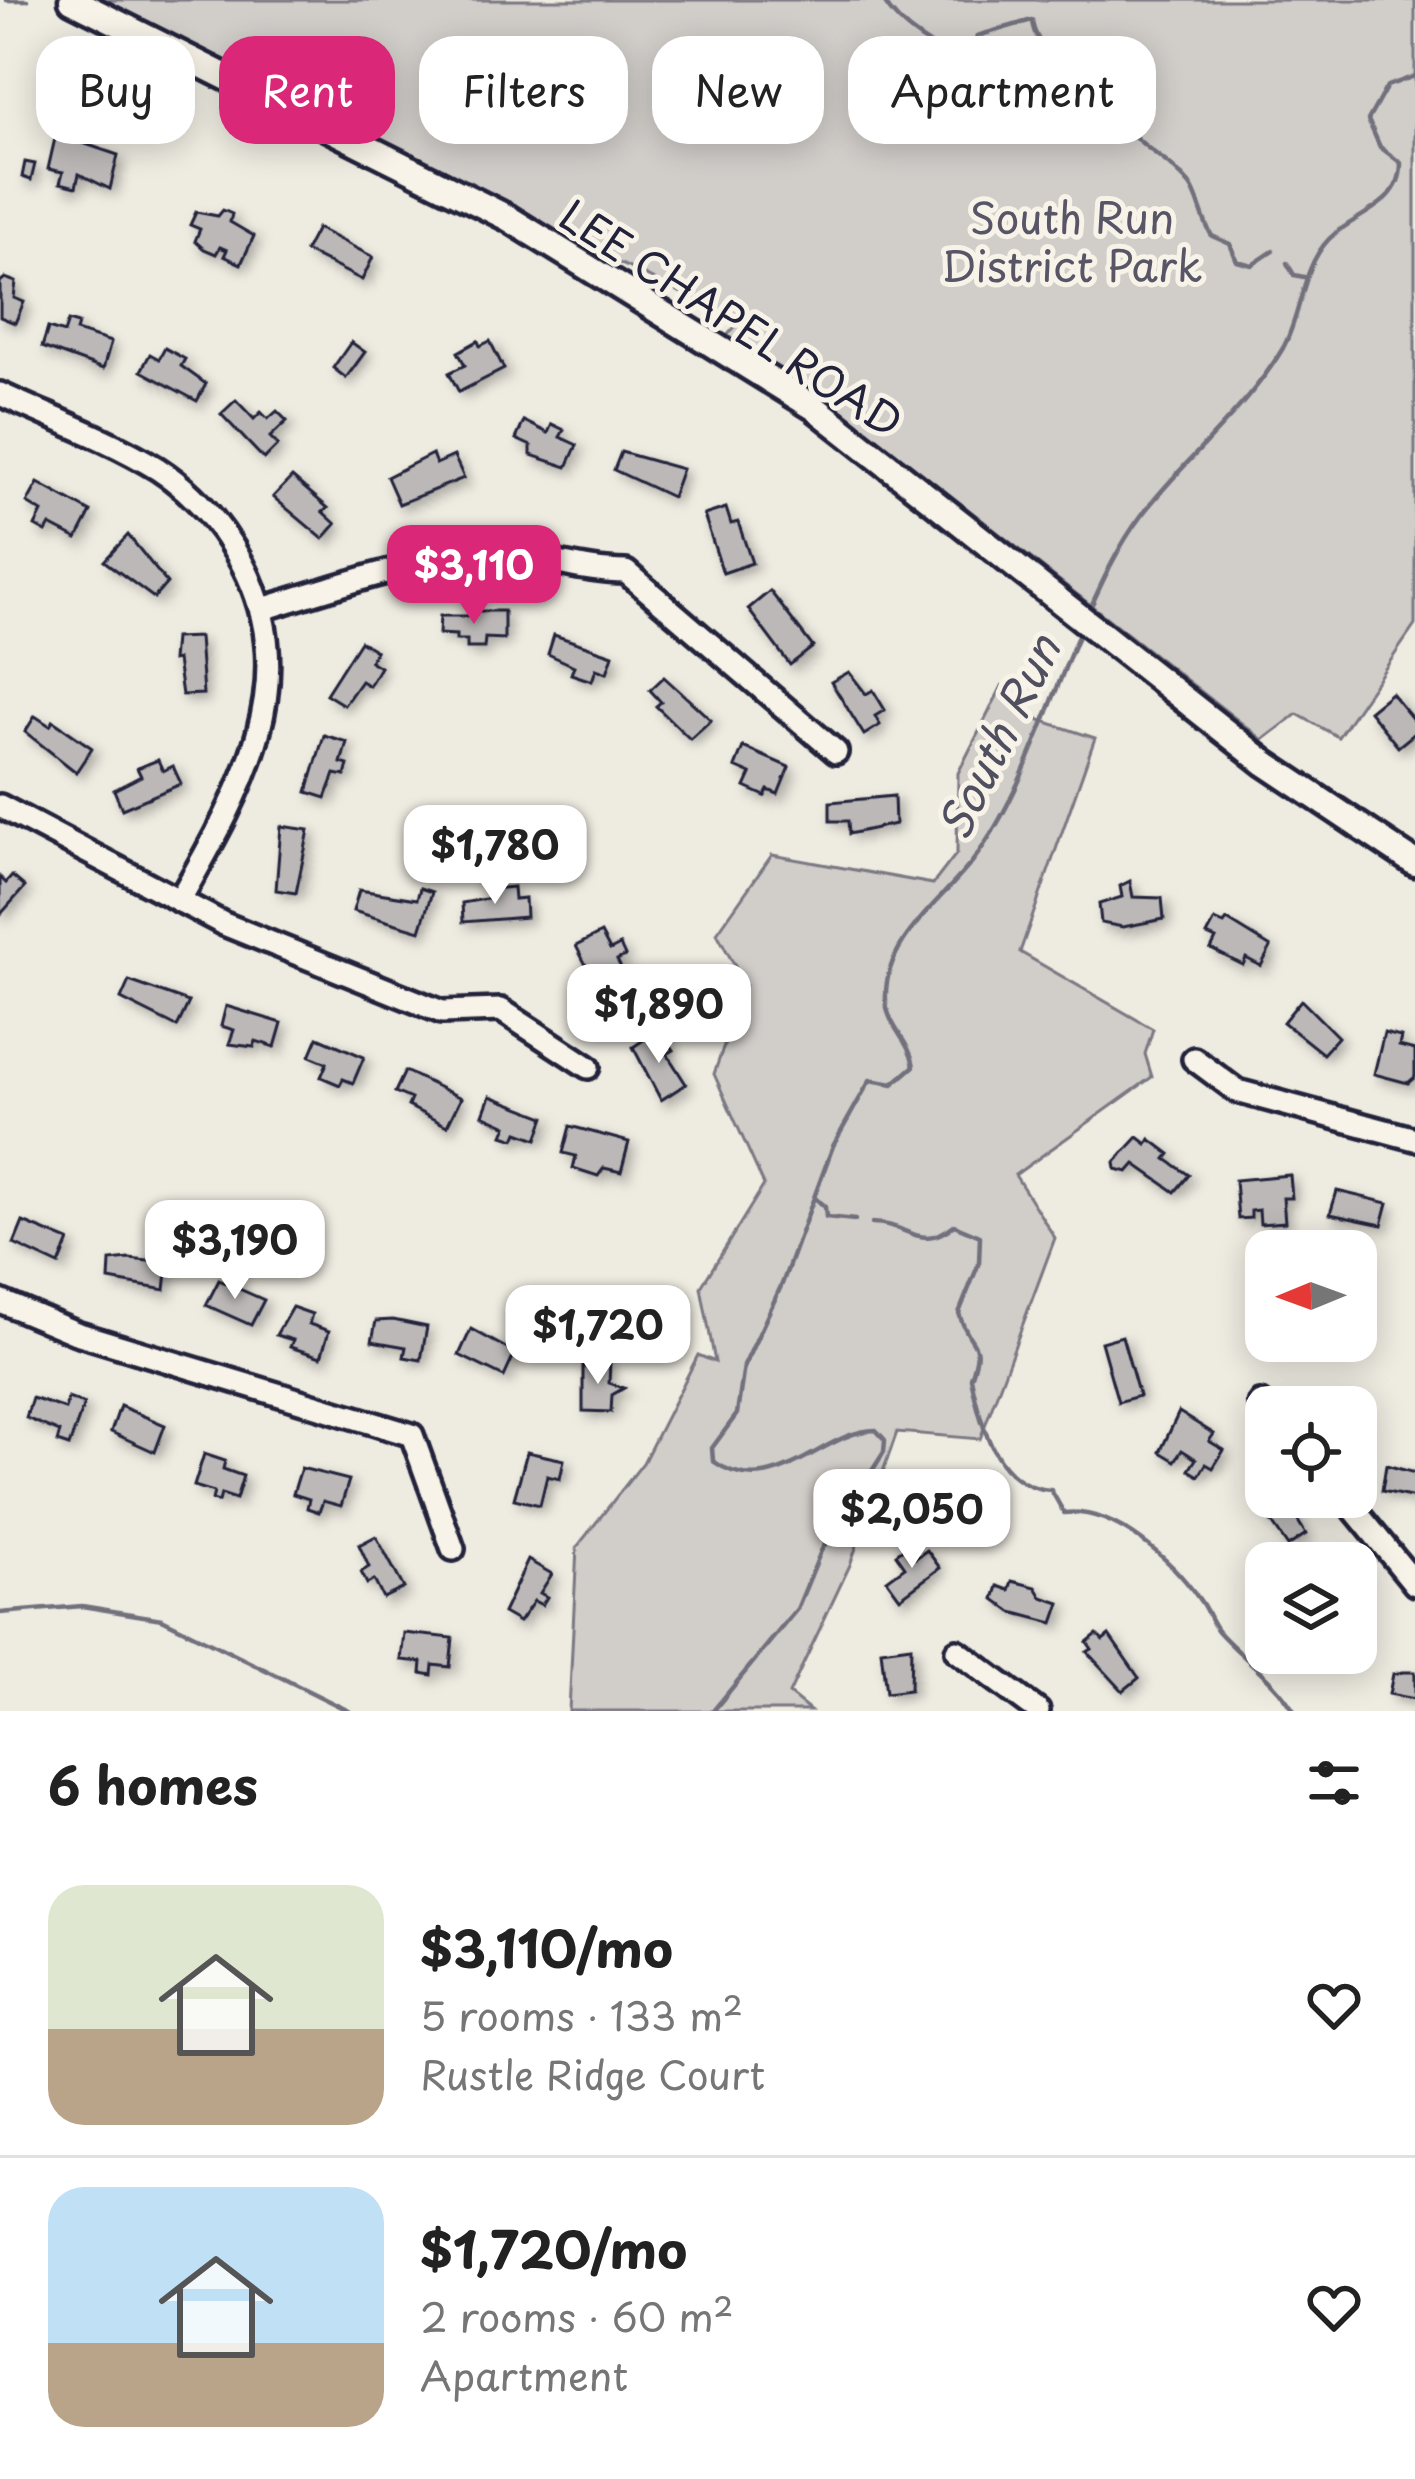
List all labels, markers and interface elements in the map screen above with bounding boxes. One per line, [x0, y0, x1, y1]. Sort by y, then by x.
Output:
chip: Buy [36, 36, 195, 144]
chip: Rent [219, 36, 395, 144]
chip: Filters [419, 36, 628, 144]
chip: New [652, 36, 824, 144]
chip: Apartment [848, 36, 1156, 144]
street label: LEE CHAPEL ROAD [548, 182, 916, 452]
park label: South Run District Park [941, 185, 1203, 296]
pin: $3,110 [376, 525, 572, 627]
text: $3,110 [414, 534, 534, 593]
water label: South Run [918, 621, 1076, 849]
pin: $1,780 [397, 805, 593, 907]
text: $1,780 [431, 814, 559, 873]
pin: $1,890 [561, 964, 757, 1066]
text: $1,890 [594, 973, 724, 1032]
pin: $3,190 [137, 1200, 333, 1302]
text: $3,190 [172, 1209, 298, 1268]
north arrow [1245, 1230, 1377, 1362]
map controls [1245, 1230, 1377, 1674]
pin: $1,720 [500, 1285, 696, 1387]
text: $1,720 [532, 1294, 664, 1353]
button: locate [1245, 1386, 1377, 1518]
pin: $2,050 [814, 1469, 1010, 1571]
text: $2,050 [840, 1478, 984, 1537]
button: layers [1245, 1542, 1377, 1674]
text: 6 homes [48, 1745, 258, 1822]
icon: filters [1301, 1750, 1367, 1816]
text: $3,110/mo [420, 1908, 673, 1985]
icon: home [144, 1933, 288, 2077]
icon: heart [1301, 1972, 1367, 2038]
text: 5 rooms · 133 m² [420, 1985, 743, 2044]
text: Rustle Ridge Court [420, 2044, 765, 2103]
text: $1,720/mo [420, 2209, 687, 2286]
icon: home [144, 2235, 288, 2379]
icon: heart [1301, 2274, 1367, 2340]
text: 2 rooms · 60 m² [420, 2286, 734, 2345]
text: Apartment [420, 2345, 628, 2404]

